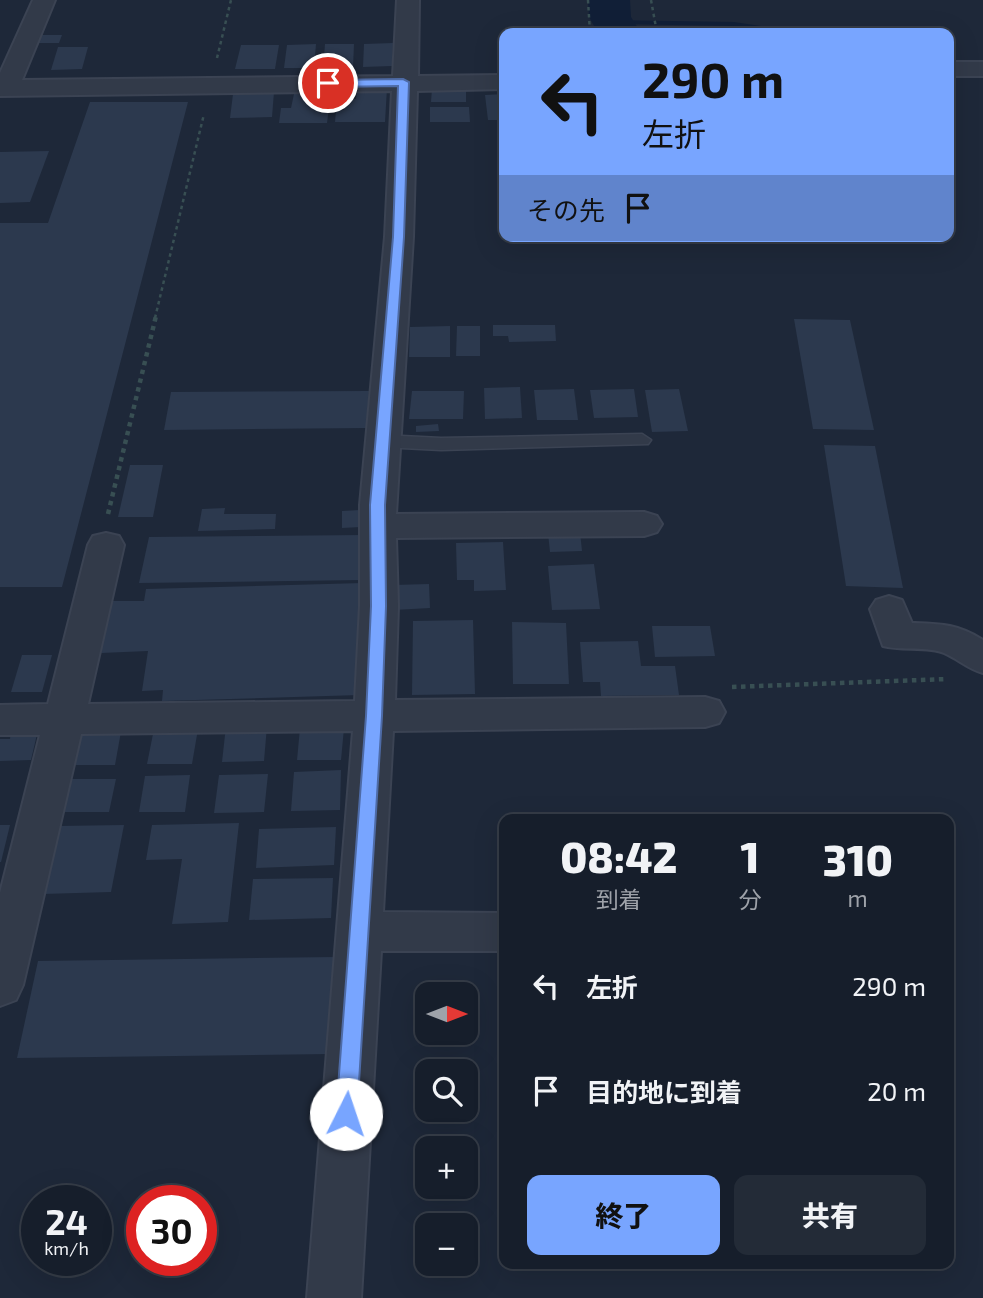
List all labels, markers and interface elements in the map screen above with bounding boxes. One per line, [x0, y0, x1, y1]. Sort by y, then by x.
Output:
text: 290 m [642, 49, 784, 108]
pin [298, 53, 358, 113]
icon: left [527, 56, 618, 147]
icon: arrive [309, 64, 347, 102]
text: 左折 [642, 114, 706, 152]
icon: arrive [619, 189, 657, 227]
text: その先 [527, 194, 605, 225]
text: 08:42 [560, 831, 677, 881]
text: 1 [740, 831, 759, 881]
text: 310 [823, 834, 893, 884]
text: m [848, 884, 868, 912]
text: 到着 [596, 885, 642, 913]
text: 分 [738, 885, 761, 913]
icon: left [527, 967, 565, 1005]
text: 290 m [852, 970, 926, 1001]
text: 左折 [586, 971, 638, 1002]
north arrow [415, 982, 478, 1045]
map controls [415, 982, 478, 1276]
button: search [415, 1059, 478, 1122]
icon: arrive [527, 1072, 565, 1110]
text: 20 m [867, 1075, 926, 1106]
text: 目的地に到着 [586, 1076, 742, 1107]
position arrow [309, 1077, 383, 1151]
button: + [415, 1136, 478, 1199]
button: 終了 [527, 1175, 720, 1255]
button: 共有 [734, 1175, 926, 1255]
speed limit sign: 30 [126, 1185, 217, 1276]
text: 24 [45, 1200, 88, 1242]
button: − [415, 1213, 478, 1276]
text: km/h [44, 1237, 89, 1259]

